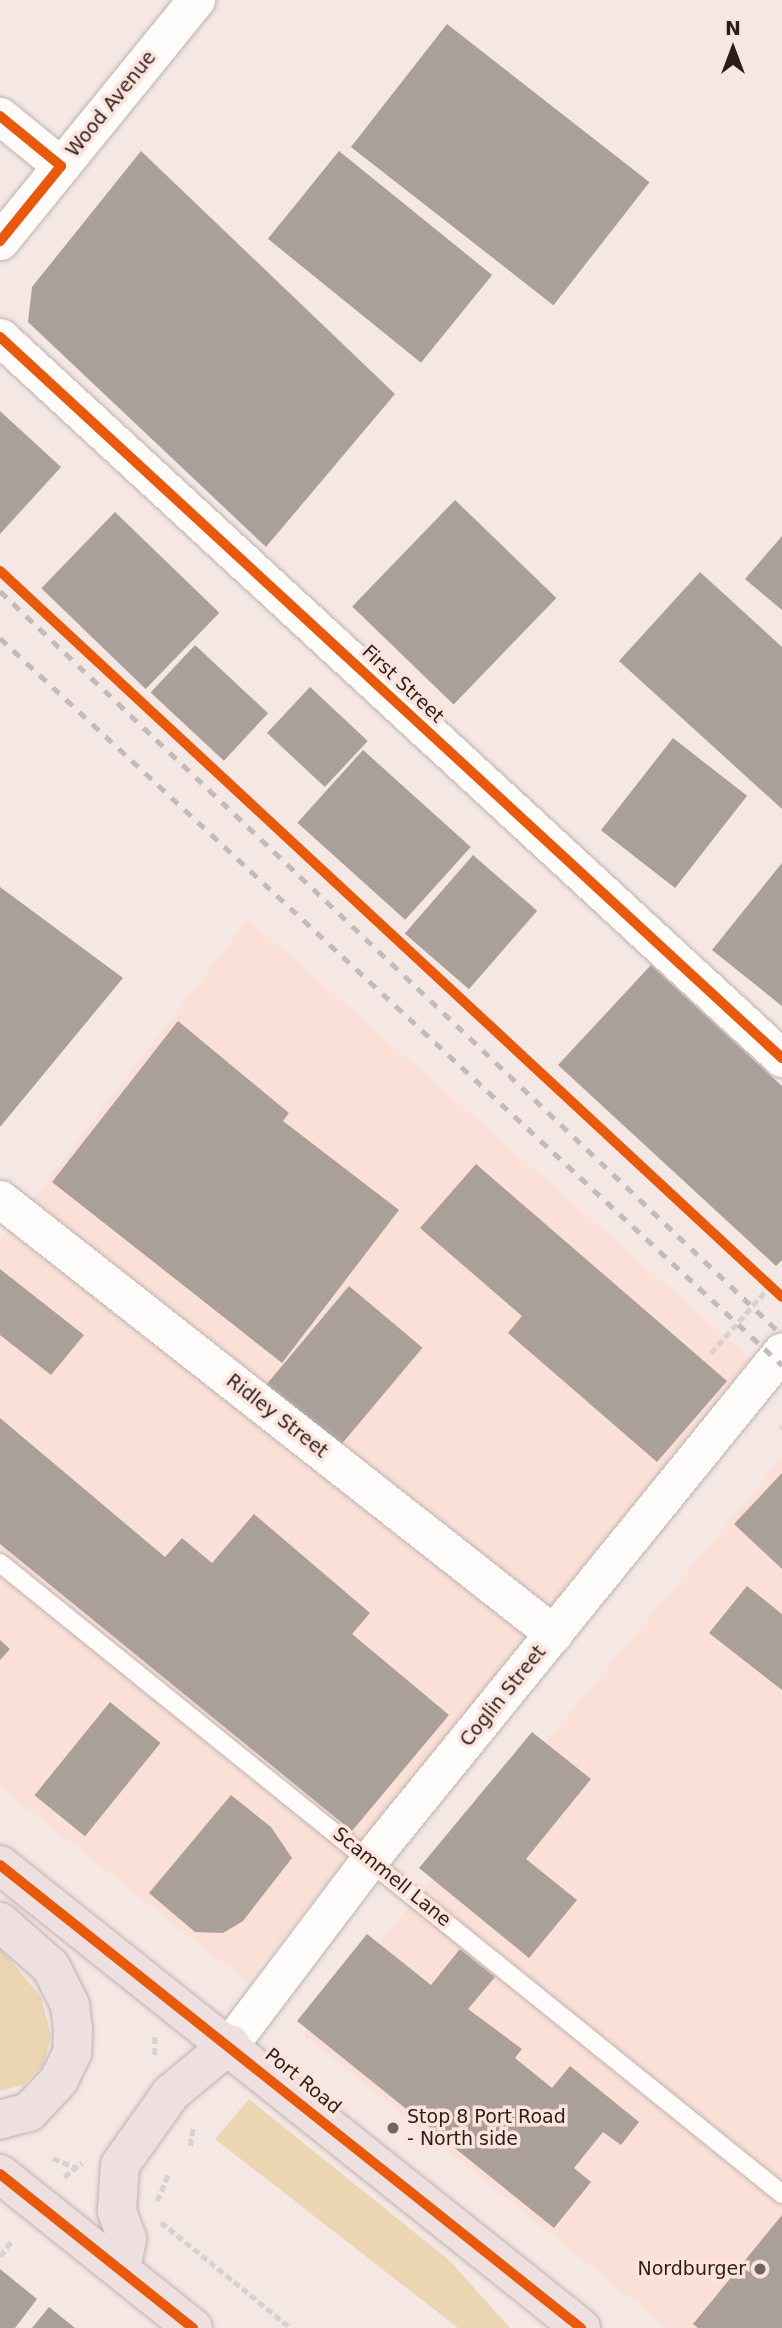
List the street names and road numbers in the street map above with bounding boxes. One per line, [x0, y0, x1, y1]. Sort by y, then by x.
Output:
street label: Wood Avenue [61, 46, 161, 162]
street label: First Street [357, 640, 449, 728]
street label: Ridley Street [222, 1369, 332, 1463]
street label: Coglin Street [455, 1641, 551, 1751]
street label: Scammell Lane [328, 1822, 456, 1932]
street label: Port Road [260, 2043, 346, 2119]

